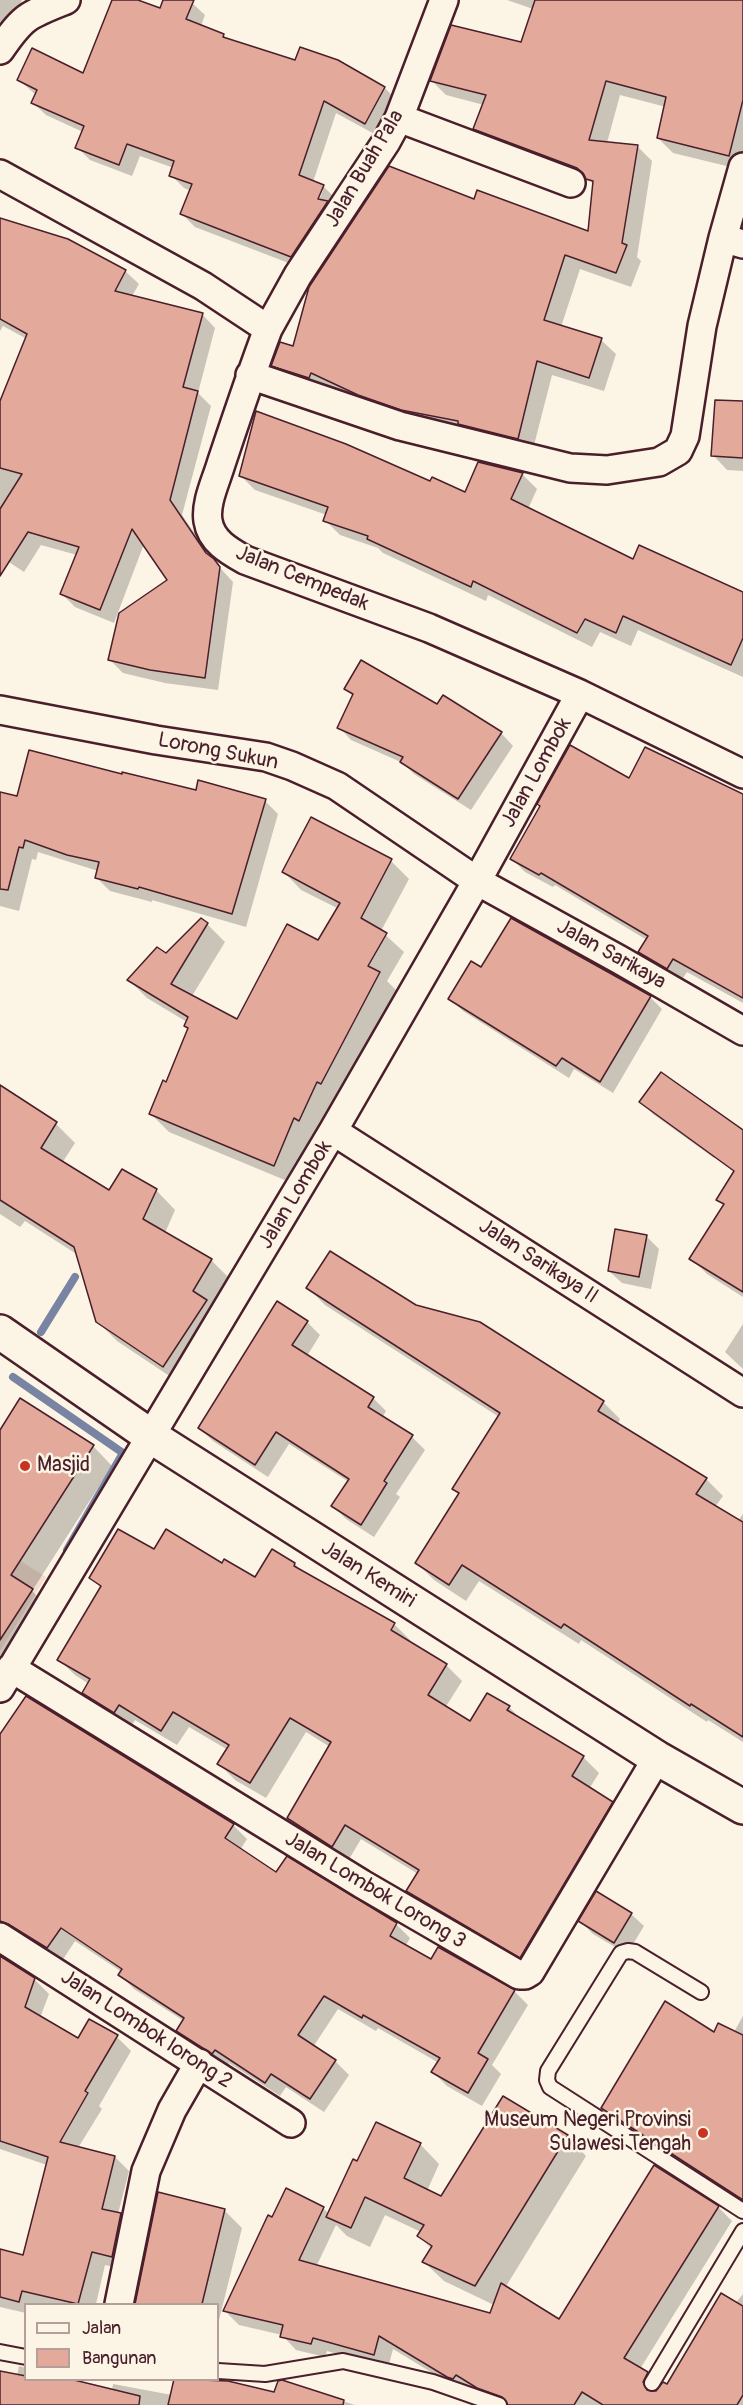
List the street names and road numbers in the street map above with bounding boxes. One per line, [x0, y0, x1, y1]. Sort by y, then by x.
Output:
street label: Jalan Buah Pala [320, 106, 410, 232]
street label: Jalan Cempedak [232, 541, 372, 617]
street label: Jalan Lombok [496, 714, 578, 832]
street label: Lorong Sukun [156, 728, 280, 776]
street label: Jalan Sarikaya [552, 915, 670, 995]
street label: Jalan Lombok [254, 1136, 338, 1254]
street label: Jalan Sarikaya II [474, 1214, 602, 1310]
street label: Jalan Kemiri [316, 1536, 420, 1614]
street label: Jalan Lombok Lorong 3 [280, 1827, 470, 1955]
street label: Jalan Lombok lorong 2 [55, 1965, 237, 2095]

